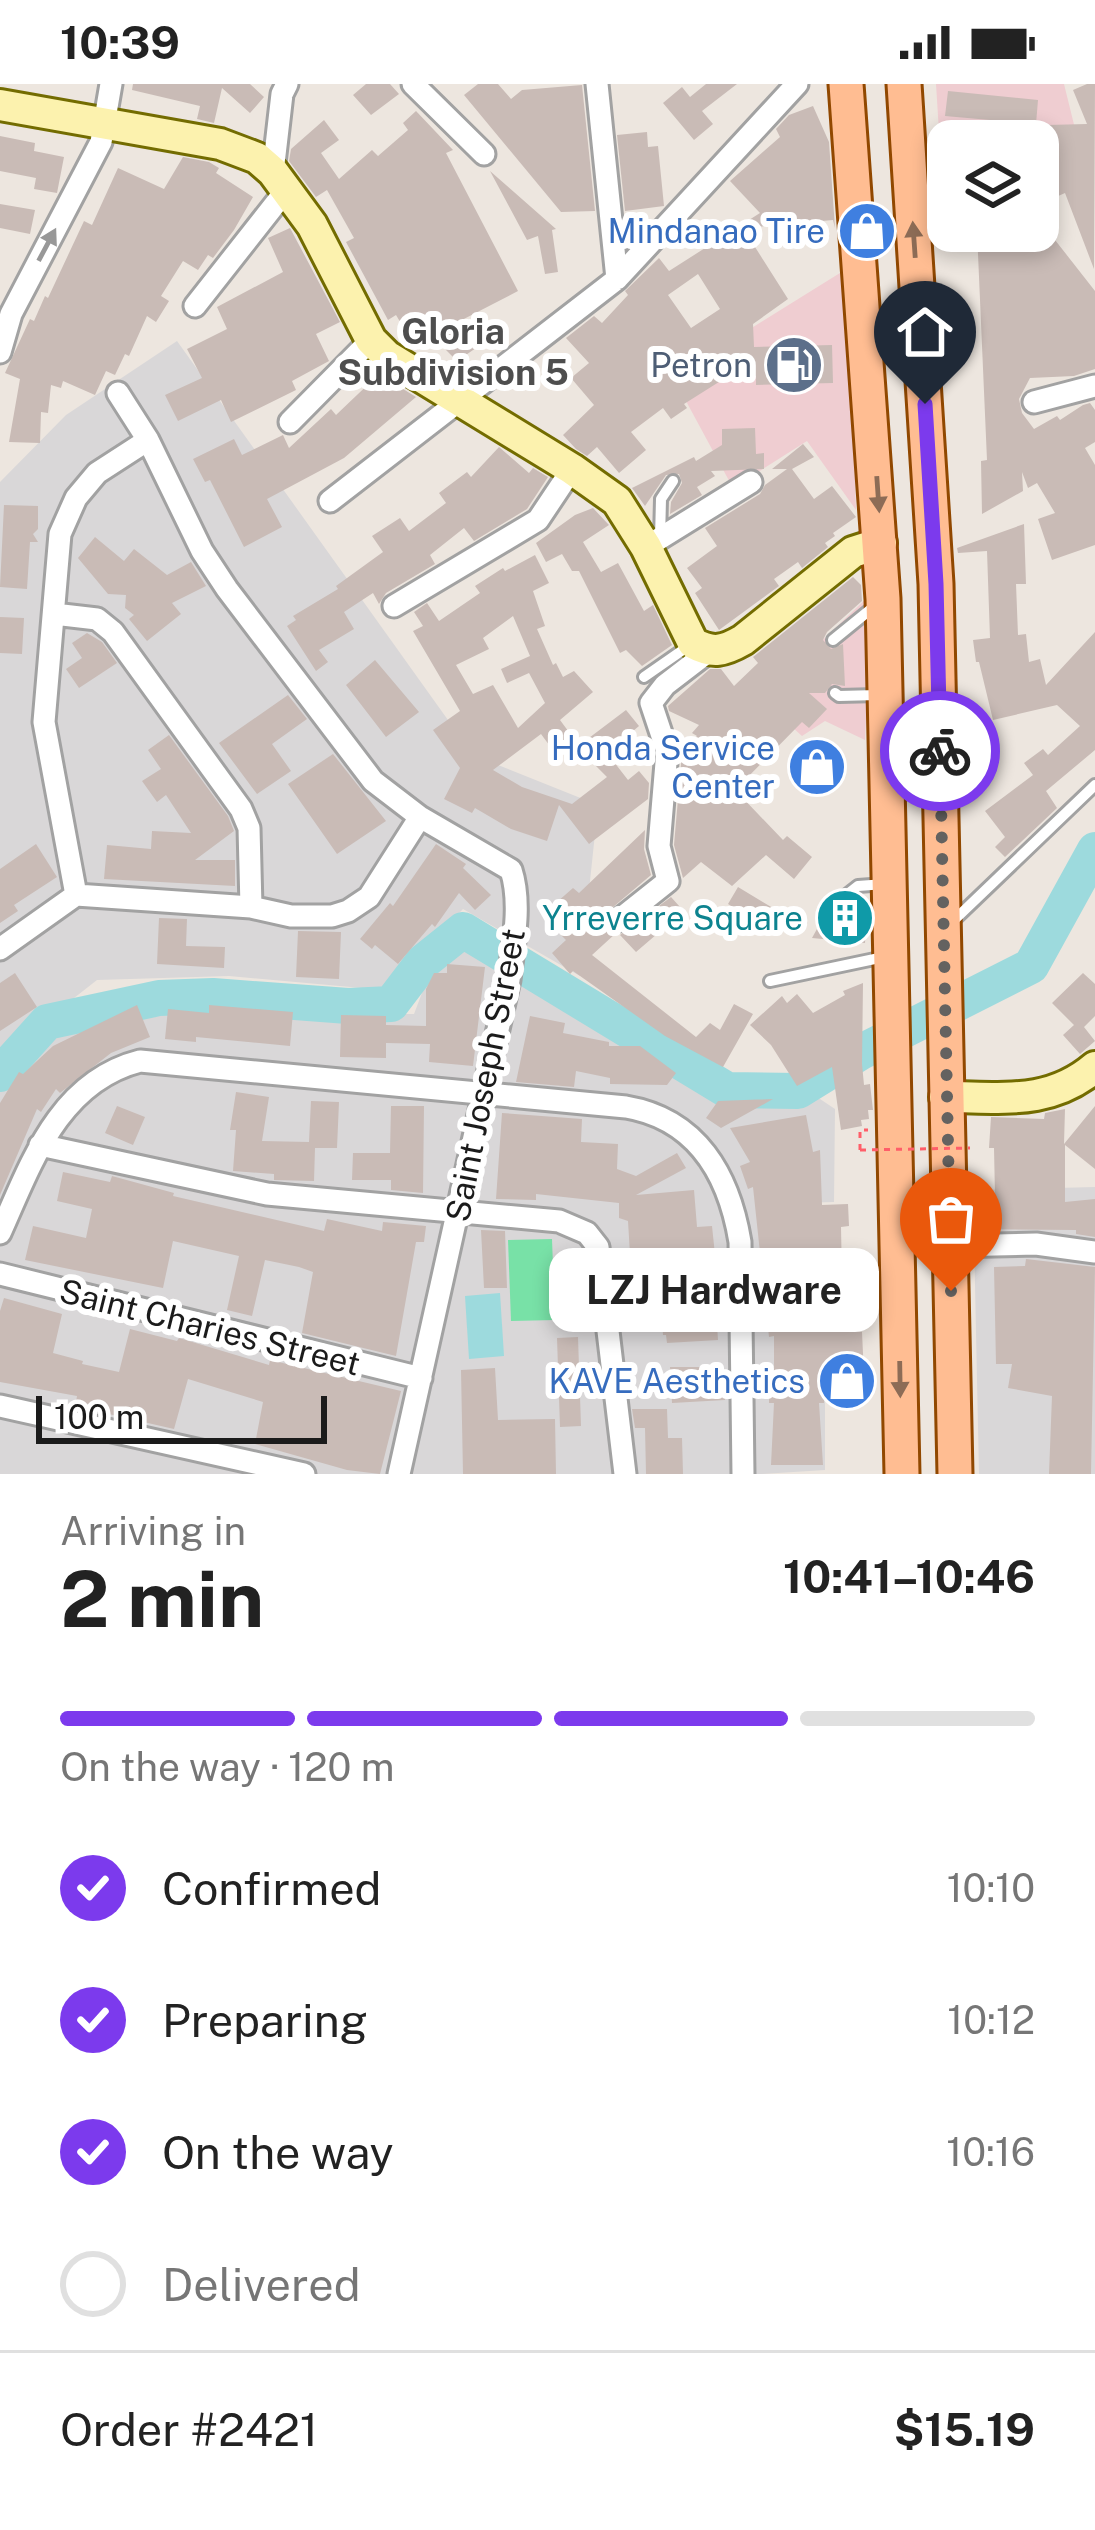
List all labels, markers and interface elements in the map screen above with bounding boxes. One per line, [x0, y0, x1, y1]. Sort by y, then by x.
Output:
text: 10:39 [60, 16, 180, 69]
map controls [927, 120, 1059, 252]
button: layers [927, 120, 1059, 252]
shop icon: Mindanao Tire [836, 200, 898, 262]
place label: Mindanao Tire [607, 212, 825, 250]
one-way arrow [904, 221, 923, 259]
one-way arrow [36, 228, 57, 263]
pin [874, 281, 976, 404]
icon: home [892, 299, 958, 365]
district label: Gloria Subdivision 5 [337, 310, 569, 393]
fuel station icon: Petron [763, 334, 825, 396]
place label: Petron [650, 346, 752, 384]
one-way arrow [868, 476, 887, 513]
courier [880, 691, 1000, 811]
icon: bike [907, 718, 973, 784]
place label: Honda Service Center [551, 729, 775, 805]
shop icon: Honda Service Center [786, 736, 848, 798]
building icon: Yrreverre Square [814, 887, 876, 949]
place label: Yrreverre Square [542, 899, 803, 937]
street label: Saint Joseph Street [438, 925, 532, 1225]
pin [900, 1168, 1002, 1291]
icon: bag [918, 1186, 984, 1252]
callout: LZJ Hardware [549, 1249, 879, 1333]
text: LZJ Hardware [586, 1267, 842, 1313]
street label: Saint Charies Street [56, 1271, 364, 1383]
shop icon: KAVE Aesthetics [816, 1350, 878, 1412]
one-way arrow [890, 1361, 909, 1399]
place label: KAVE Aesthetics [548, 1362, 805, 1400]
scale bar [36, 1390, 327, 1443]
text: 100 m [54, 1398, 144, 1436]
text: Arriving in [60, 1508, 246, 1554]
text: 10:41–10:46 [783, 1550, 1035, 1603]
text: 2 min [60, 1553, 264, 1645]
text: On the way · 120 m [60, 1744, 395, 1790]
icon: check [60, 1855, 126, 1921]
text: Confirmed [162, 1862, 381, 1915]
text: 10:10 [947, 1865, 1035, 1911]
icon: check [60, 1987, 126, 2053]
text: Preparing [162, 1994, 368, 2047]
text: 10:12 [947, 1997, 1035, 2043]
icon: check [60, 2119, 126, 2185]
text: On the way [162, 2126, 394, 2179]
text: 10:16 [946, 2129, 1035, 2175]
text: Delivered [162, 2258, 361, 2311]
text: Order #2421 [60, 2403, 318, 2456]
text: $15.19 [894, 2403, 1035, 2456]

